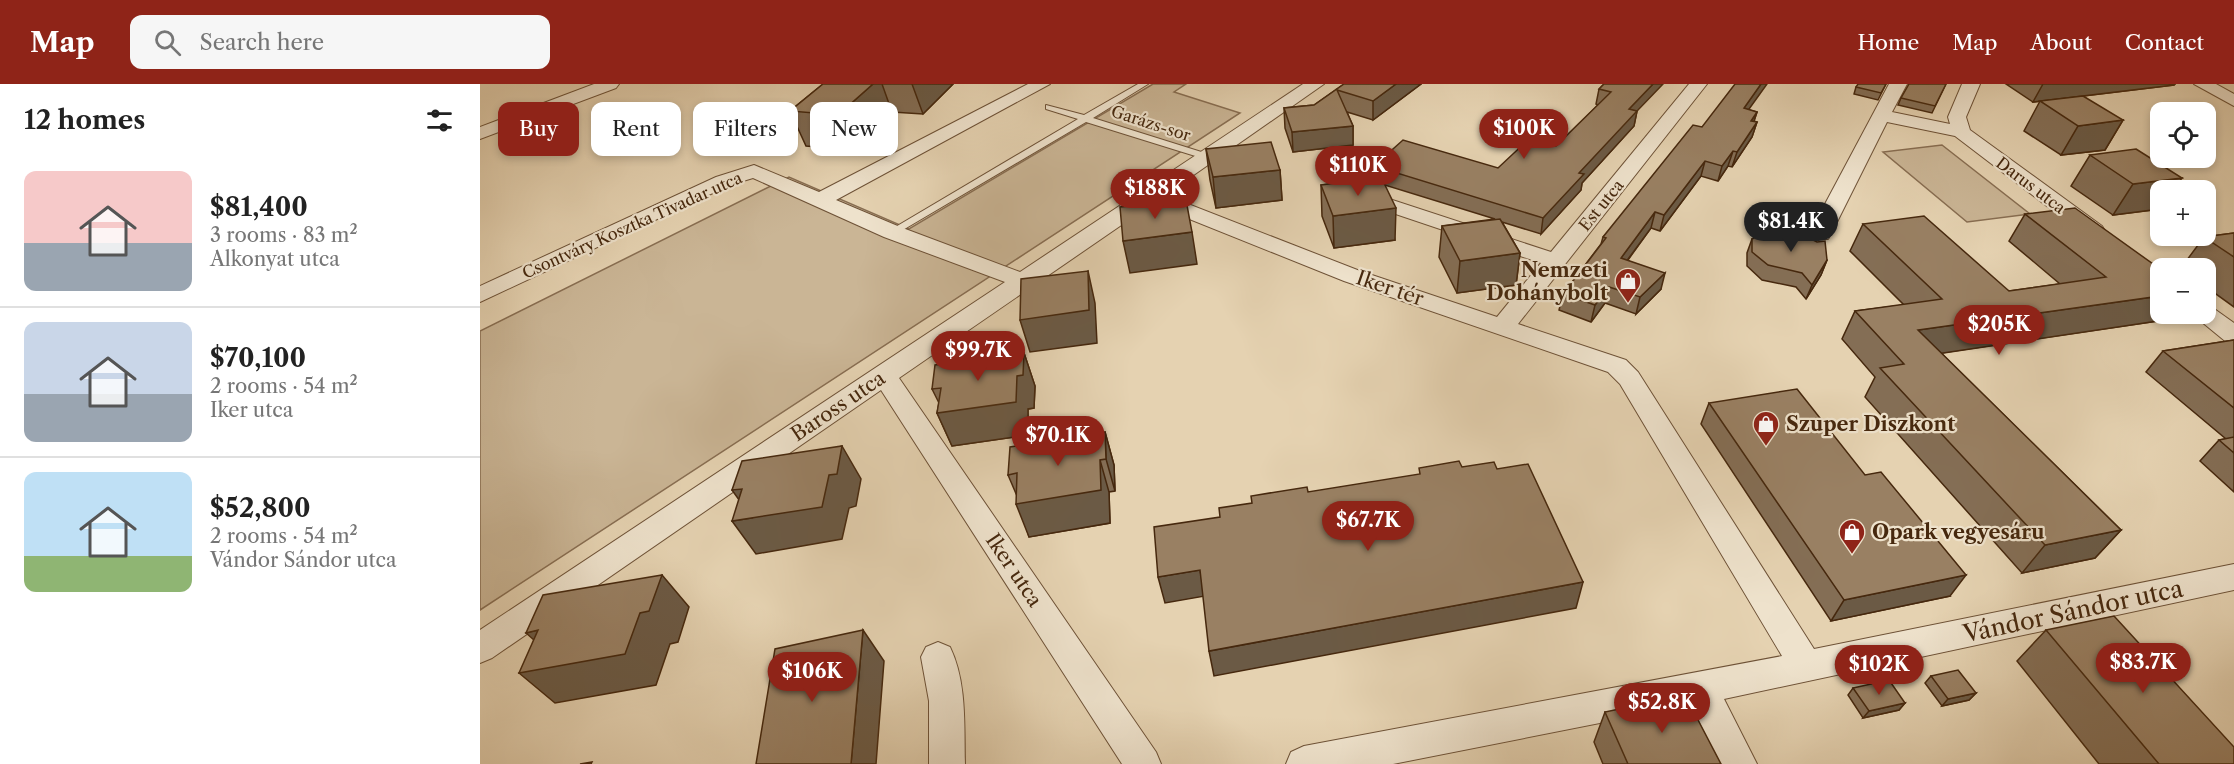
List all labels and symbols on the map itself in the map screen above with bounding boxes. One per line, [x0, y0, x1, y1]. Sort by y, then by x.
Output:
street label: Garázs-sor [1109, 101, 1194, 145]
pin: $100K [1482, 109, 1566, 160]
pin: $110K [1316, 146, 1400, 197]
street label: Darus utca [1992, 152, 2070, 218]
street label: Csontváry Kosztka Tivadar utca [519, 167, 746, 283]
pin: $188K [1113, 169, 1197, 220]
street label: Est utca [1574, 175, 1628, 235]
pin: $81.4K [1742, 202, 1840, 253]
place label: Nemzeti Dohánybolt [1486, 258, 1608, 305]
street label: Iker tér [1353, 265, 1427, 311]
shop icon: Nemzeti Dohánybolt [1613, 266, 1643, 304]
pin: $205K [1957, 305, 2041, 356]
pin: $99.7K [929, 331, 1027, 382]
street label: Baross utca [786, 366, 890, 446]
shop icon: Szuper Diszkont [1751, 409, 1781, 447]
place label: Szuper Diszkont [1786, 412, 1955, 436]
pin: $70.1K [1009, 416, 1107, 467]
pin: $67.7K [1319, 501, 1417, 552]
shop icon: Opark vegyesáru [1837, 517, 1867, 555]
place label: Opark vegyesáru [1872, 520, 2044, 544]
street label: Iker utca [981, 529, 1047, 612]
street label: Vándor Sándor utca [1959, 573, 2186, 649]
pin: $83.7K [2094, 643, 2192, 694]
pin: $102K [1837, 645, 1921, 696]
pin: $106K [770, 652, 854, 703]
pin: $52.8K [1613, 683, 1711, 734]

